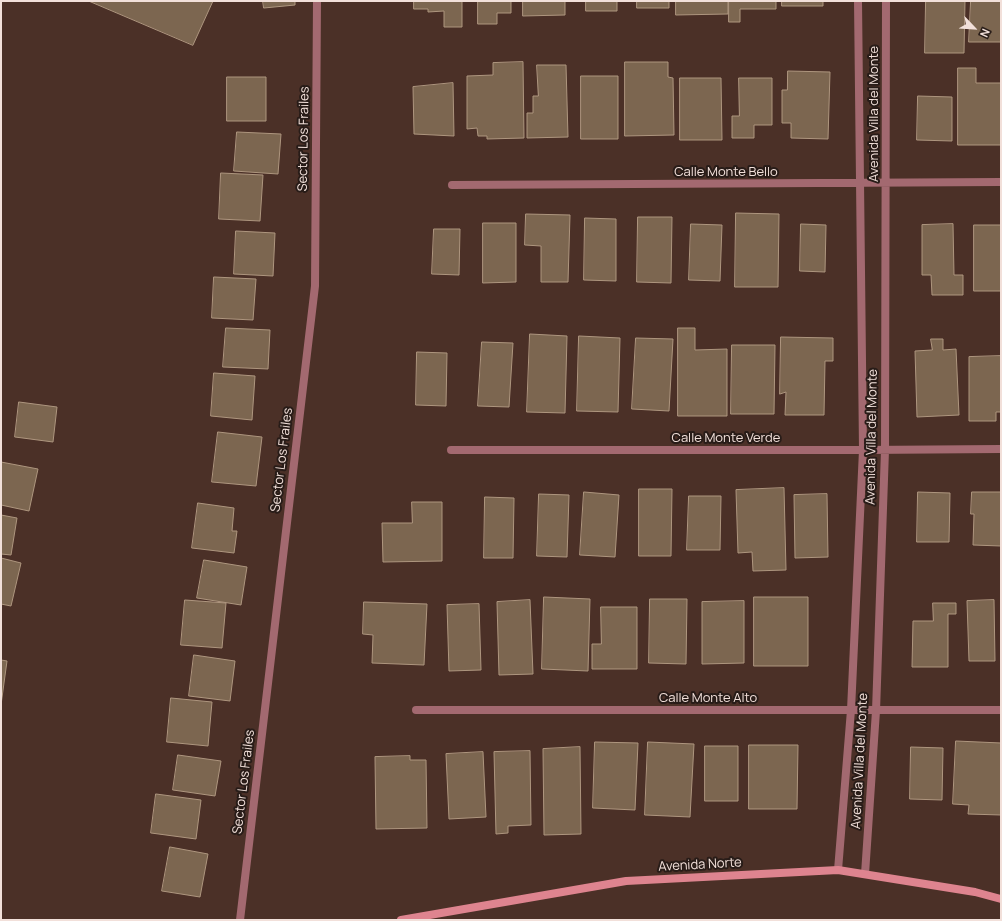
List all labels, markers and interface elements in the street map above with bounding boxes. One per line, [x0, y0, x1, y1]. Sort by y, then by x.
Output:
north arrow [954, 8, 994, 48]
text: N [977, 27, 994, 40]
street label: Avenida Villa del Monte [866, 46, 882, 182]
street label: Sector Los Frailes [295, 86, 313, 192]
street label: Calle Monte Bello [674, 164, 778, 180]
street label: Avenida Villa del Monte [863, 369, 881, 505]
street label: Sector Los Frailes [268, 407, 296, 513]
street label: Calle Monte Verde [672, 430, 780, 446]
street label: Calle Monte Alto [659, 690, 757, 706]
street label: Avenida Villa del Monte [849, 693, 871, 829]
street label: Sector Los Frailes [230, 729, 258, 835]
street label: Avenida Norte [658, 855, 742, 875]

